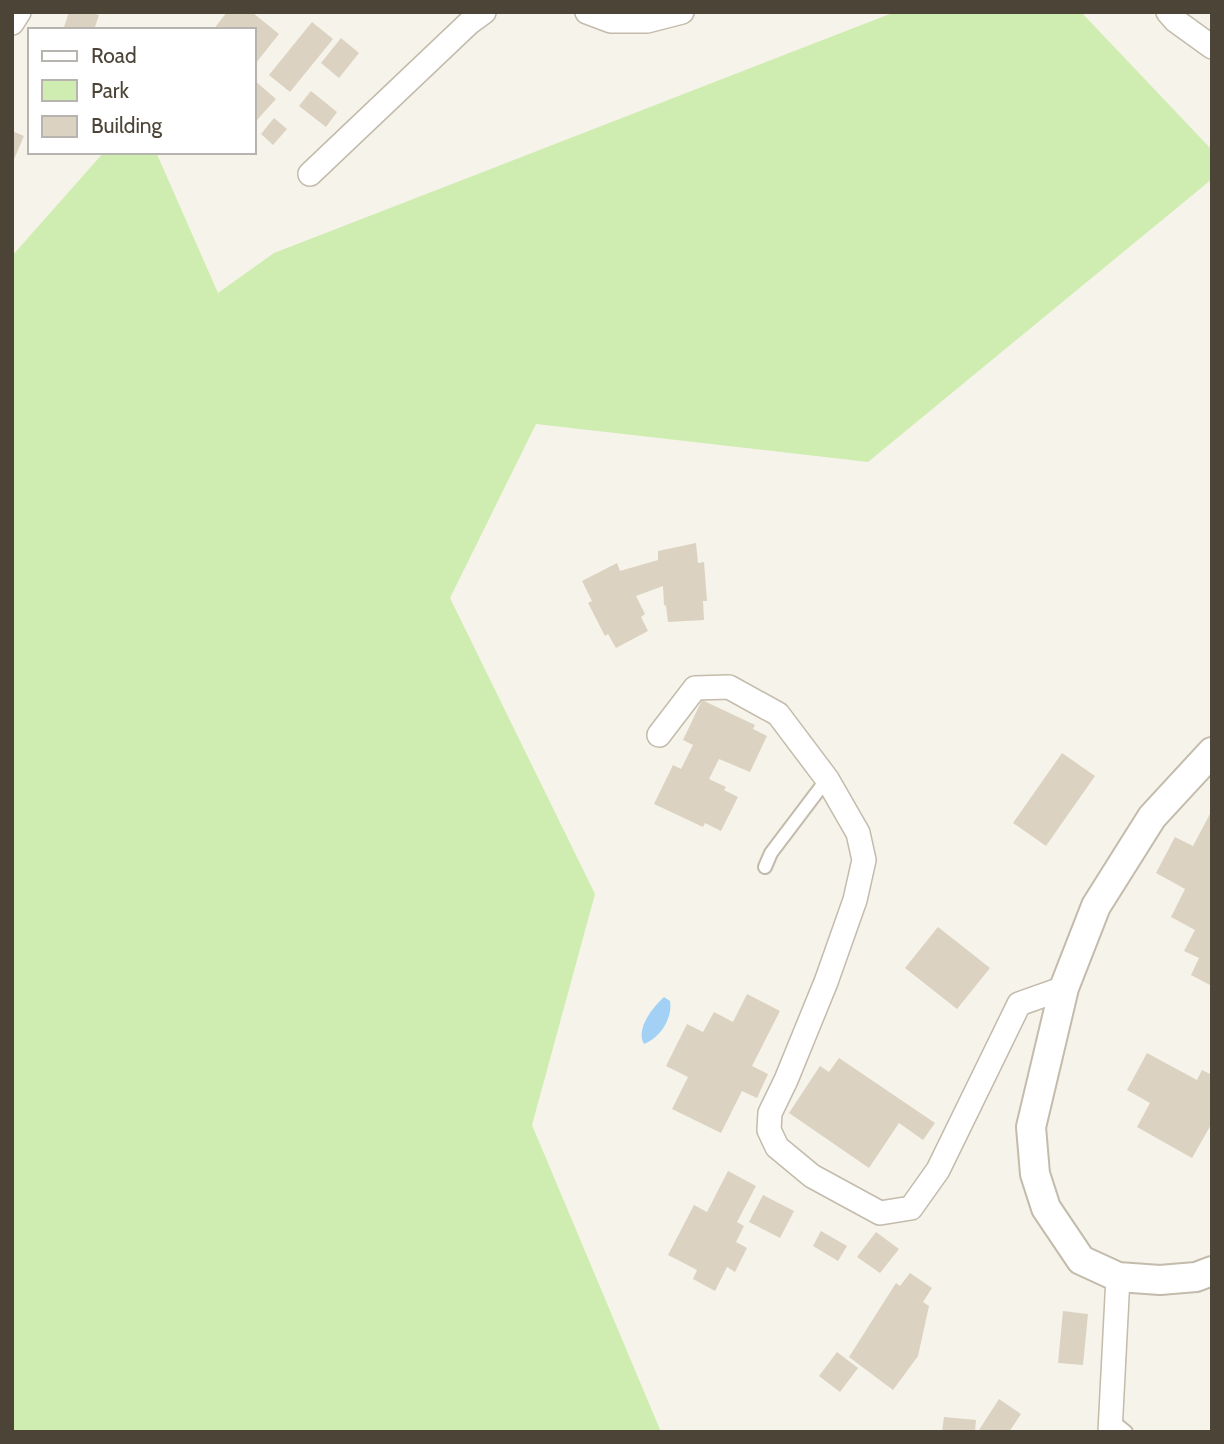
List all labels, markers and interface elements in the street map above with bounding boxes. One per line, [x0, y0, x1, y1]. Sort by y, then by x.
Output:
legend [28, 28, 256, 154]
text: Road [91, 43, 137, 68]
text: Park [91, 78, 129, 103]
text: Building [91, 113, 163, 138]

